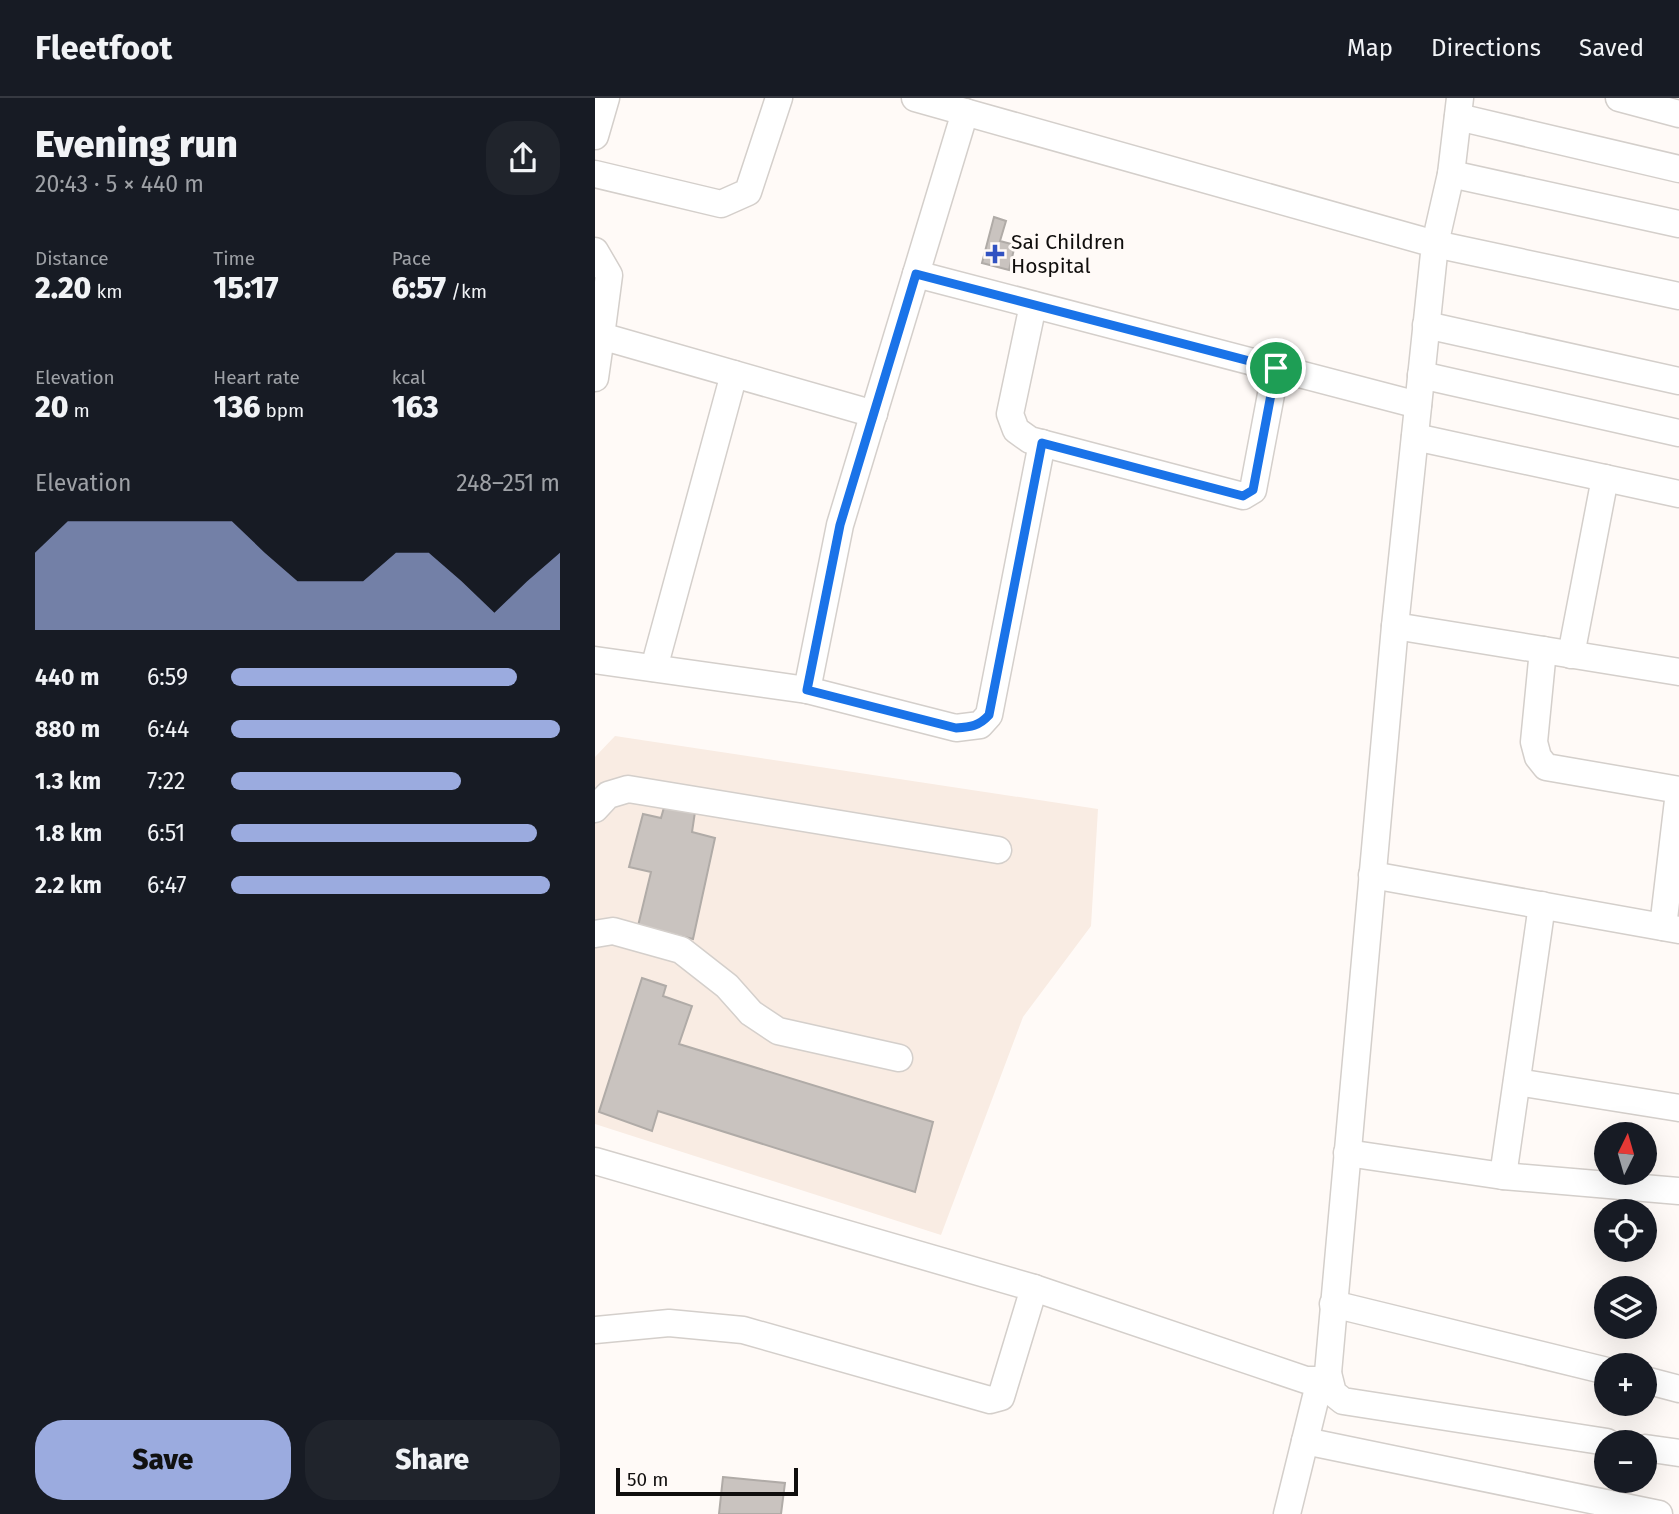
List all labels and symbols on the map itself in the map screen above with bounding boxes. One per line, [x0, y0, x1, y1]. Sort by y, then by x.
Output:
place label: Sai Children Hospital [1011, 229, 1125, 279]
marker: Sai Children Hospital [985, 244, 1005, 264]
pin [1246, 338, 1306, 398]
north arrow [1594, 1122, 1657, 1185]
scale bar [616, 1465, 798, 1497]

